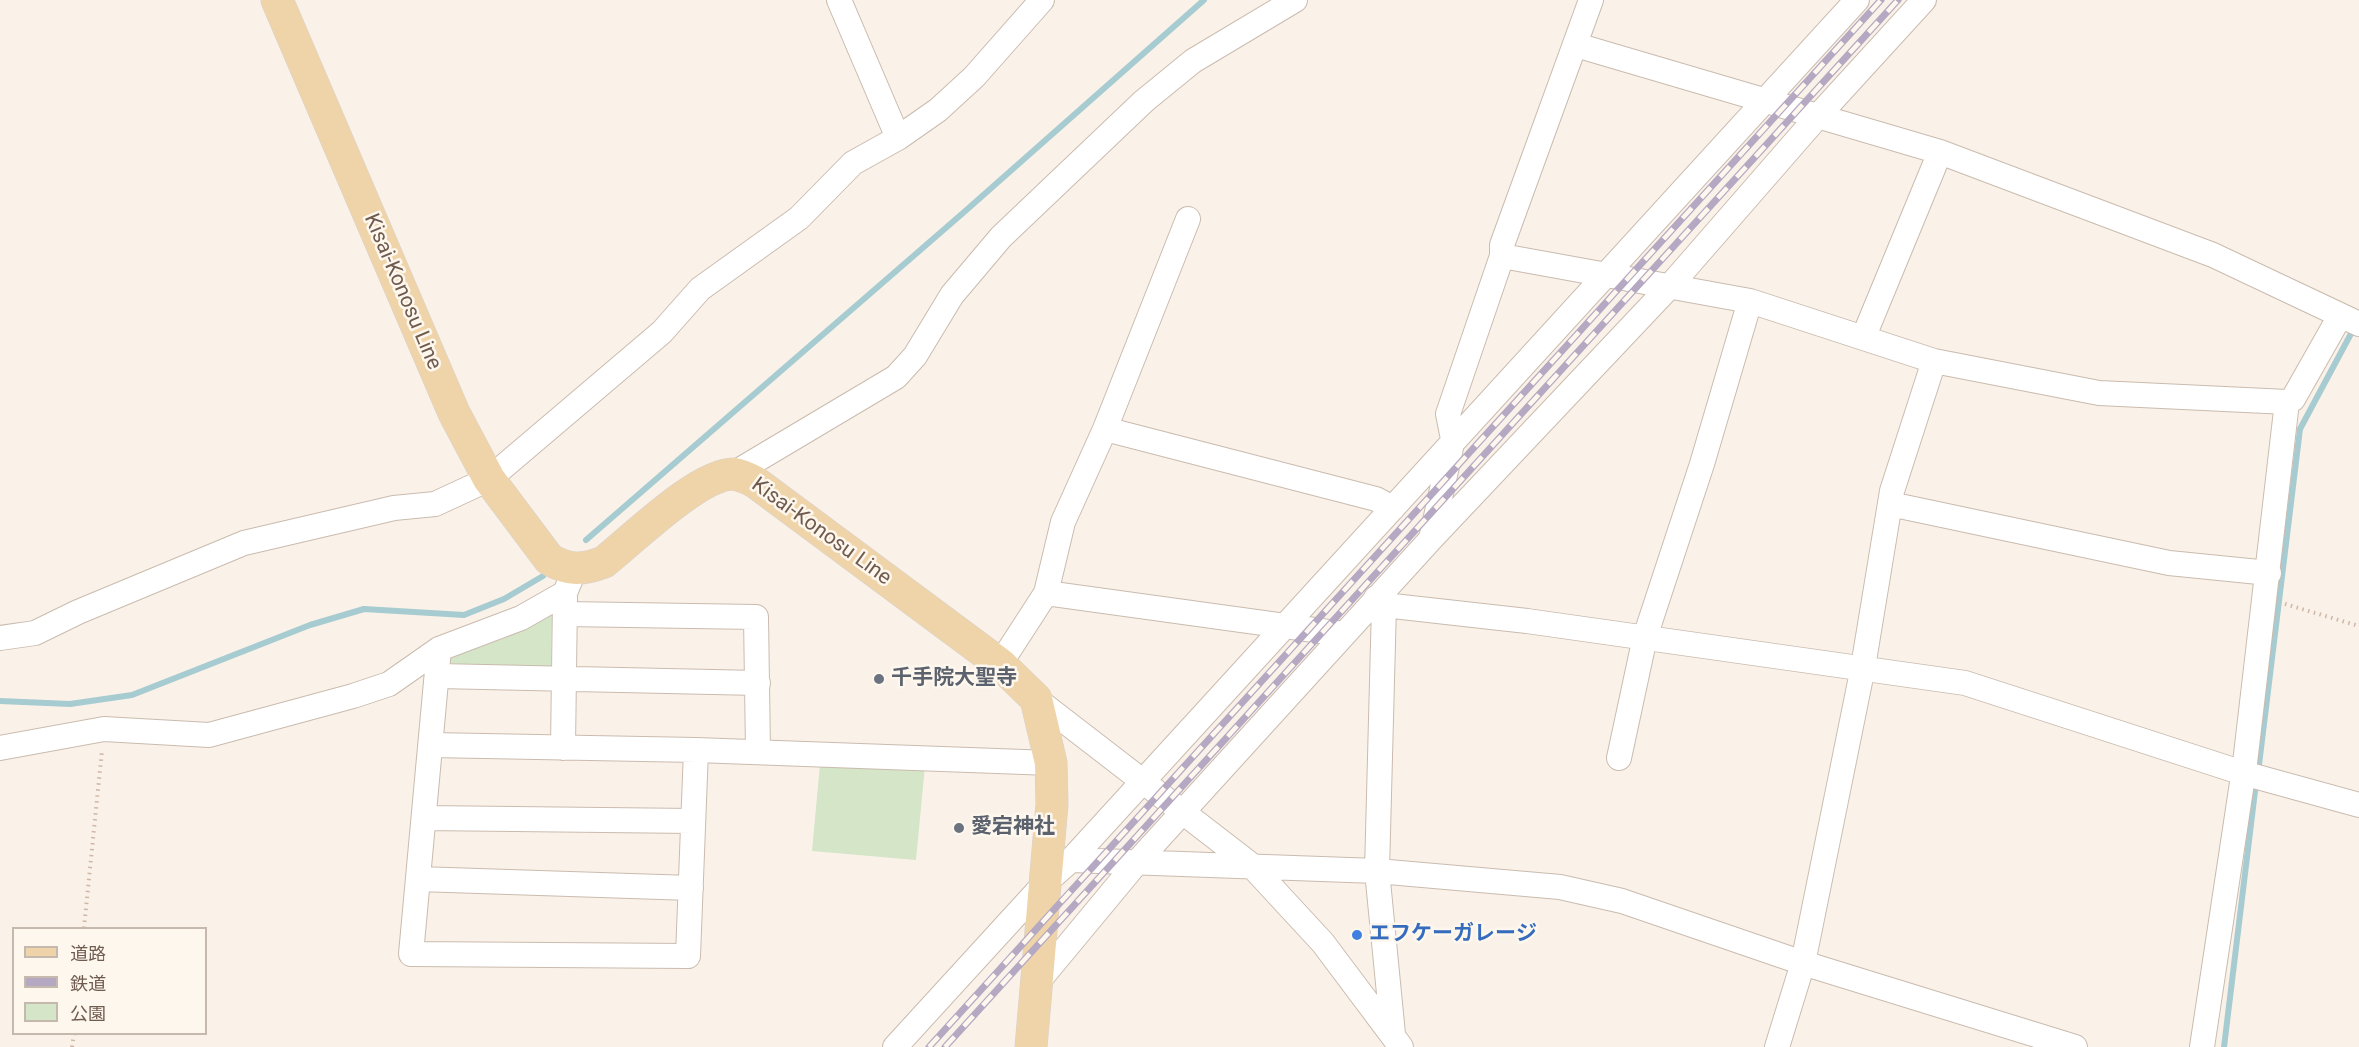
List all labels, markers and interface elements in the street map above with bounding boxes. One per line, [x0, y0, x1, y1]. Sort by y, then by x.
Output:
street label: Kisai-Konosu Line [358, 210, 446, 374]
street label: Kisai-Konosu Line [746, 473, 896, 591]
place label: 千手院大聖寺 [891, 666, 1017, 692]
marker: 千手院大聖寺 [872, 672, 886, 686]
place label: 愛宕神社 [971, 815, 1055, 841]
marker: 愛宕神社 [952, 821, 966, 835]
place label: エフケーガレージ [1369, 922, 1537, 948]
legend [12, 927, 207, 1035]
marker: エフケーガレージ [1350, 928, 1364, 942]
text: 道路 [70, 943, 106, 964]
text: 鉄道 [70, 973, 106, 994]
text: 公園 [70, 1003, 106, 1024]

